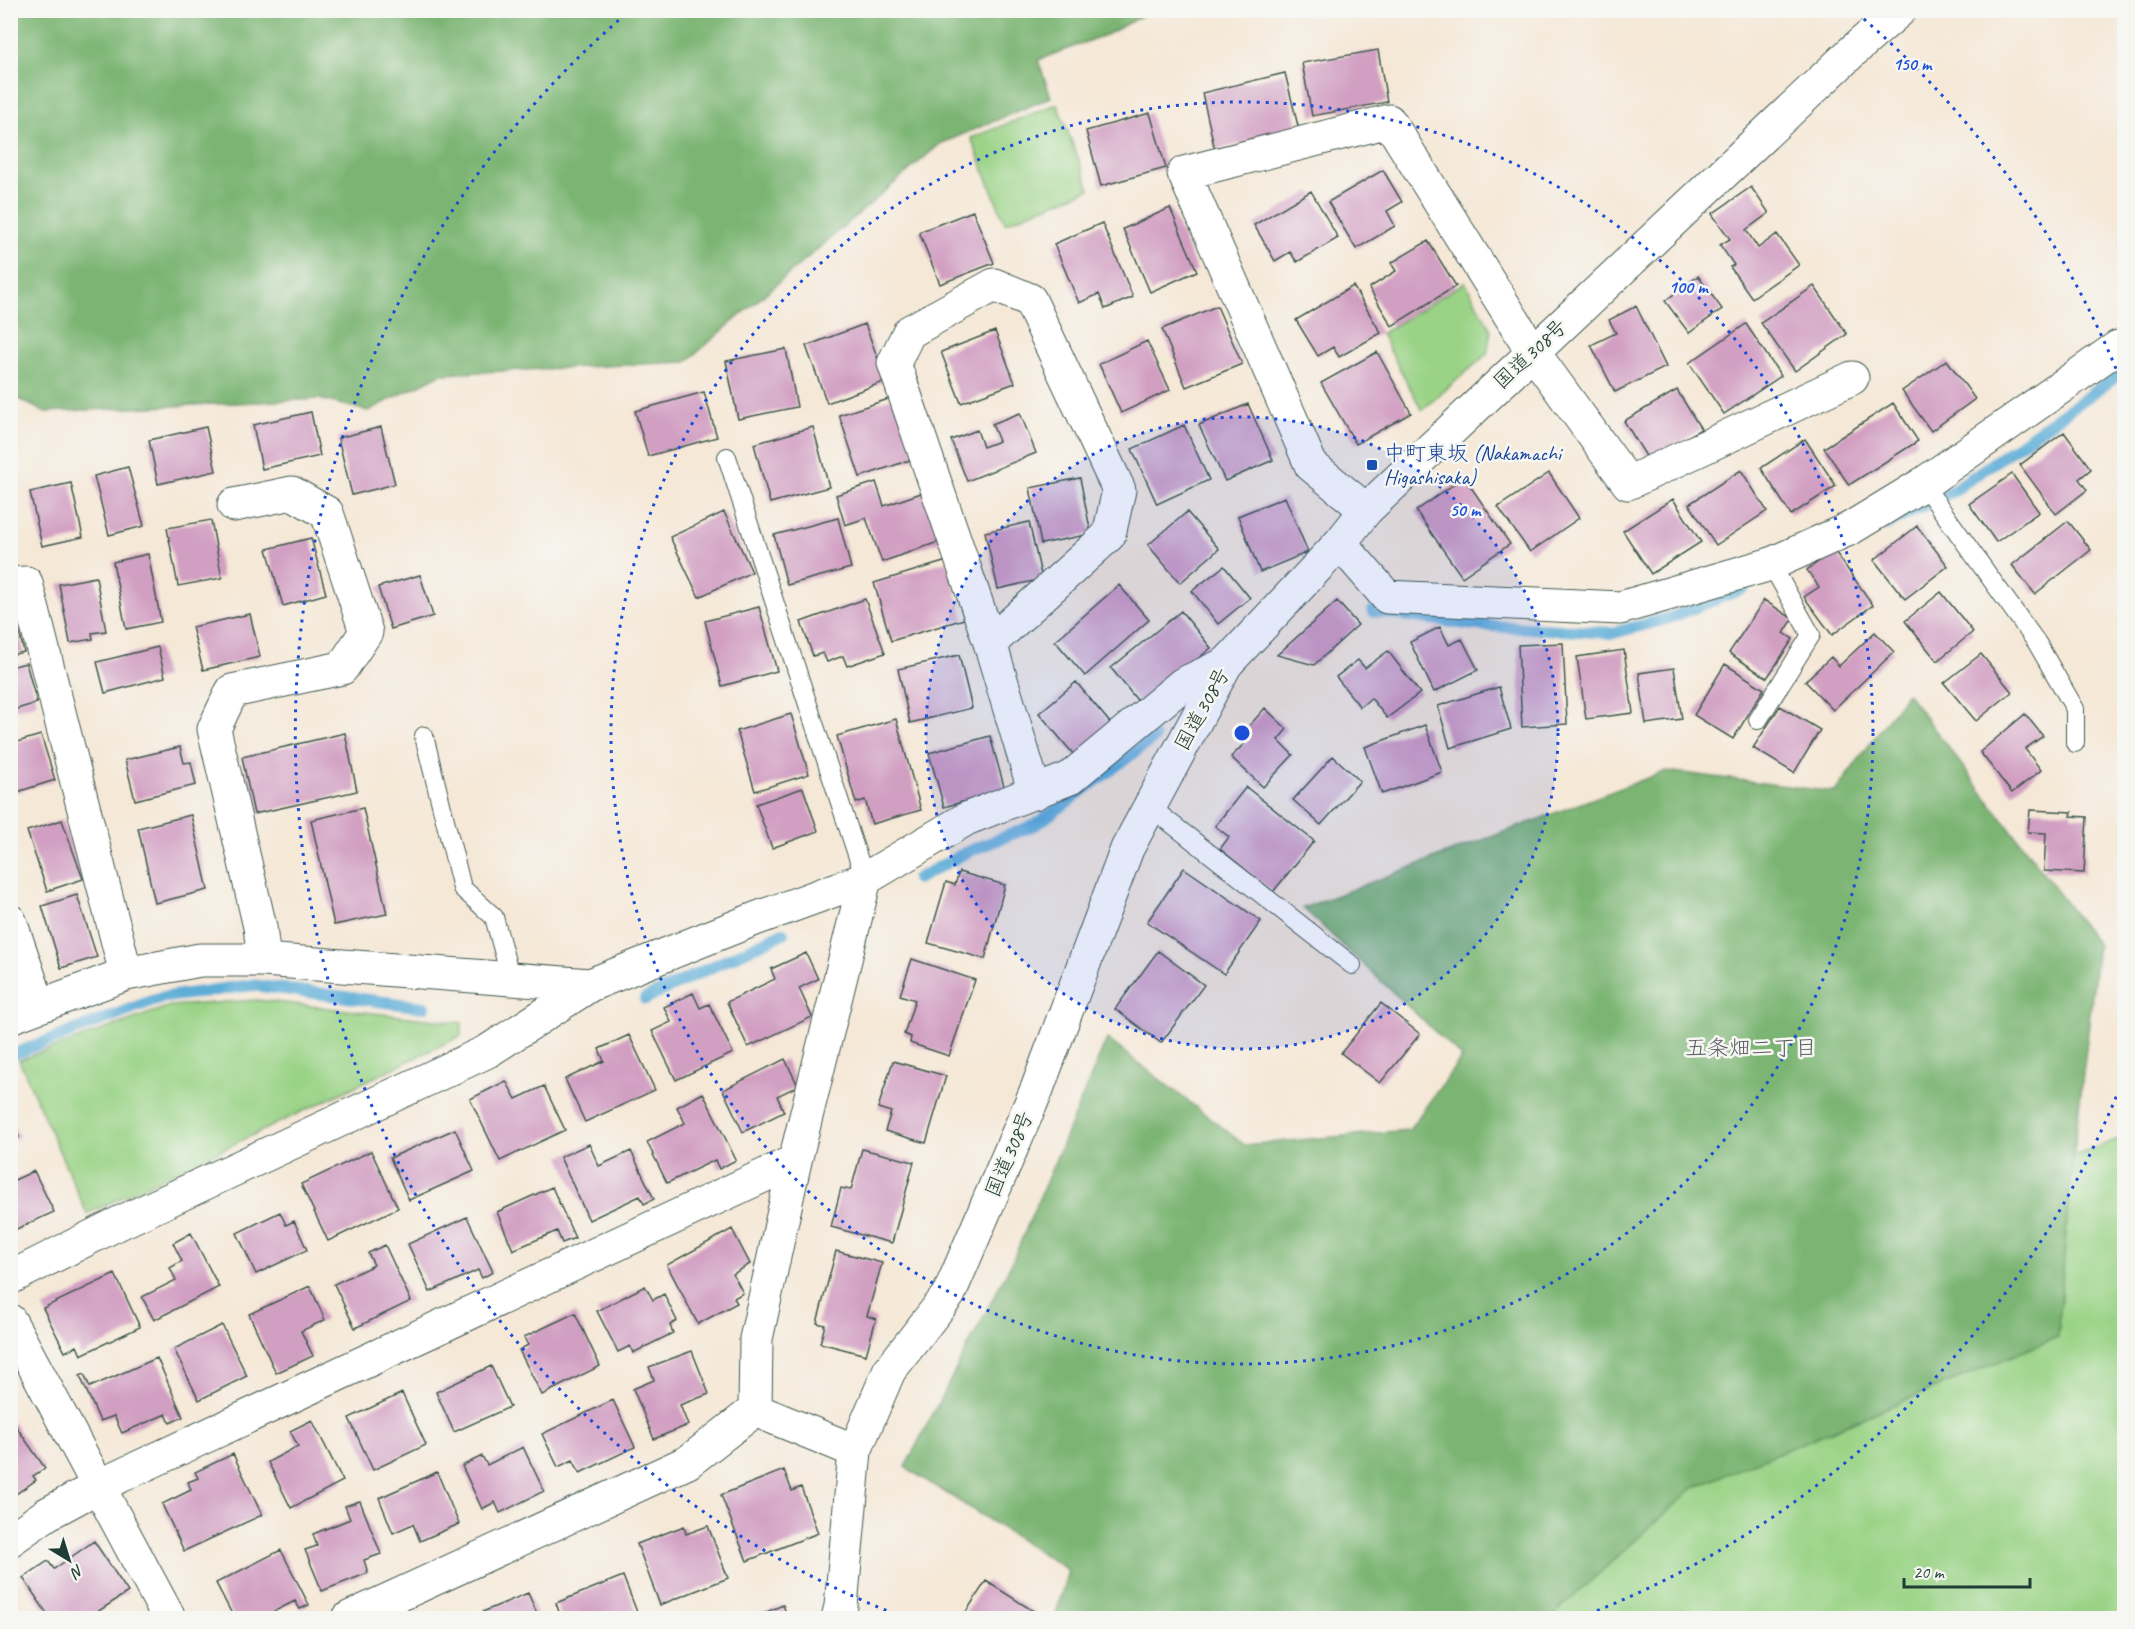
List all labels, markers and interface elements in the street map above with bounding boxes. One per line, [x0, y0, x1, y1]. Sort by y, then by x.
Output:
text: 150 m [1893, 53, 1933, 75]
text: 100 m [1669, 276, 1709, 298]
street label: 国道308号 [1488, 313, 1572, 395]
place label: 中町東坂 (Nakamachi Higashisaka) [1384, 440, 1564, 490]
marker: 中町東坂 (Nakamachi Higashisaka) [1365, 458, 1379, 472]
text: 50 m [1450, 499, 1482, 521]
street label: 国道308号 [1168, 663, 1236, 755]
centre of rings [1232, 723, 1252, 743]
district label: 五条畑二丁目 [1685, 1034, 1817, 1062]
street label: 国道308号 [979, 1107, 1039, 1201]
north arrow [39, 1530, 99, 1590]
scale bar [1904, 1551, 2030, 1589]
text: N [65, 1560, 88, 1584]
text: 20 m [1913, 1561, 1946, 1583]

